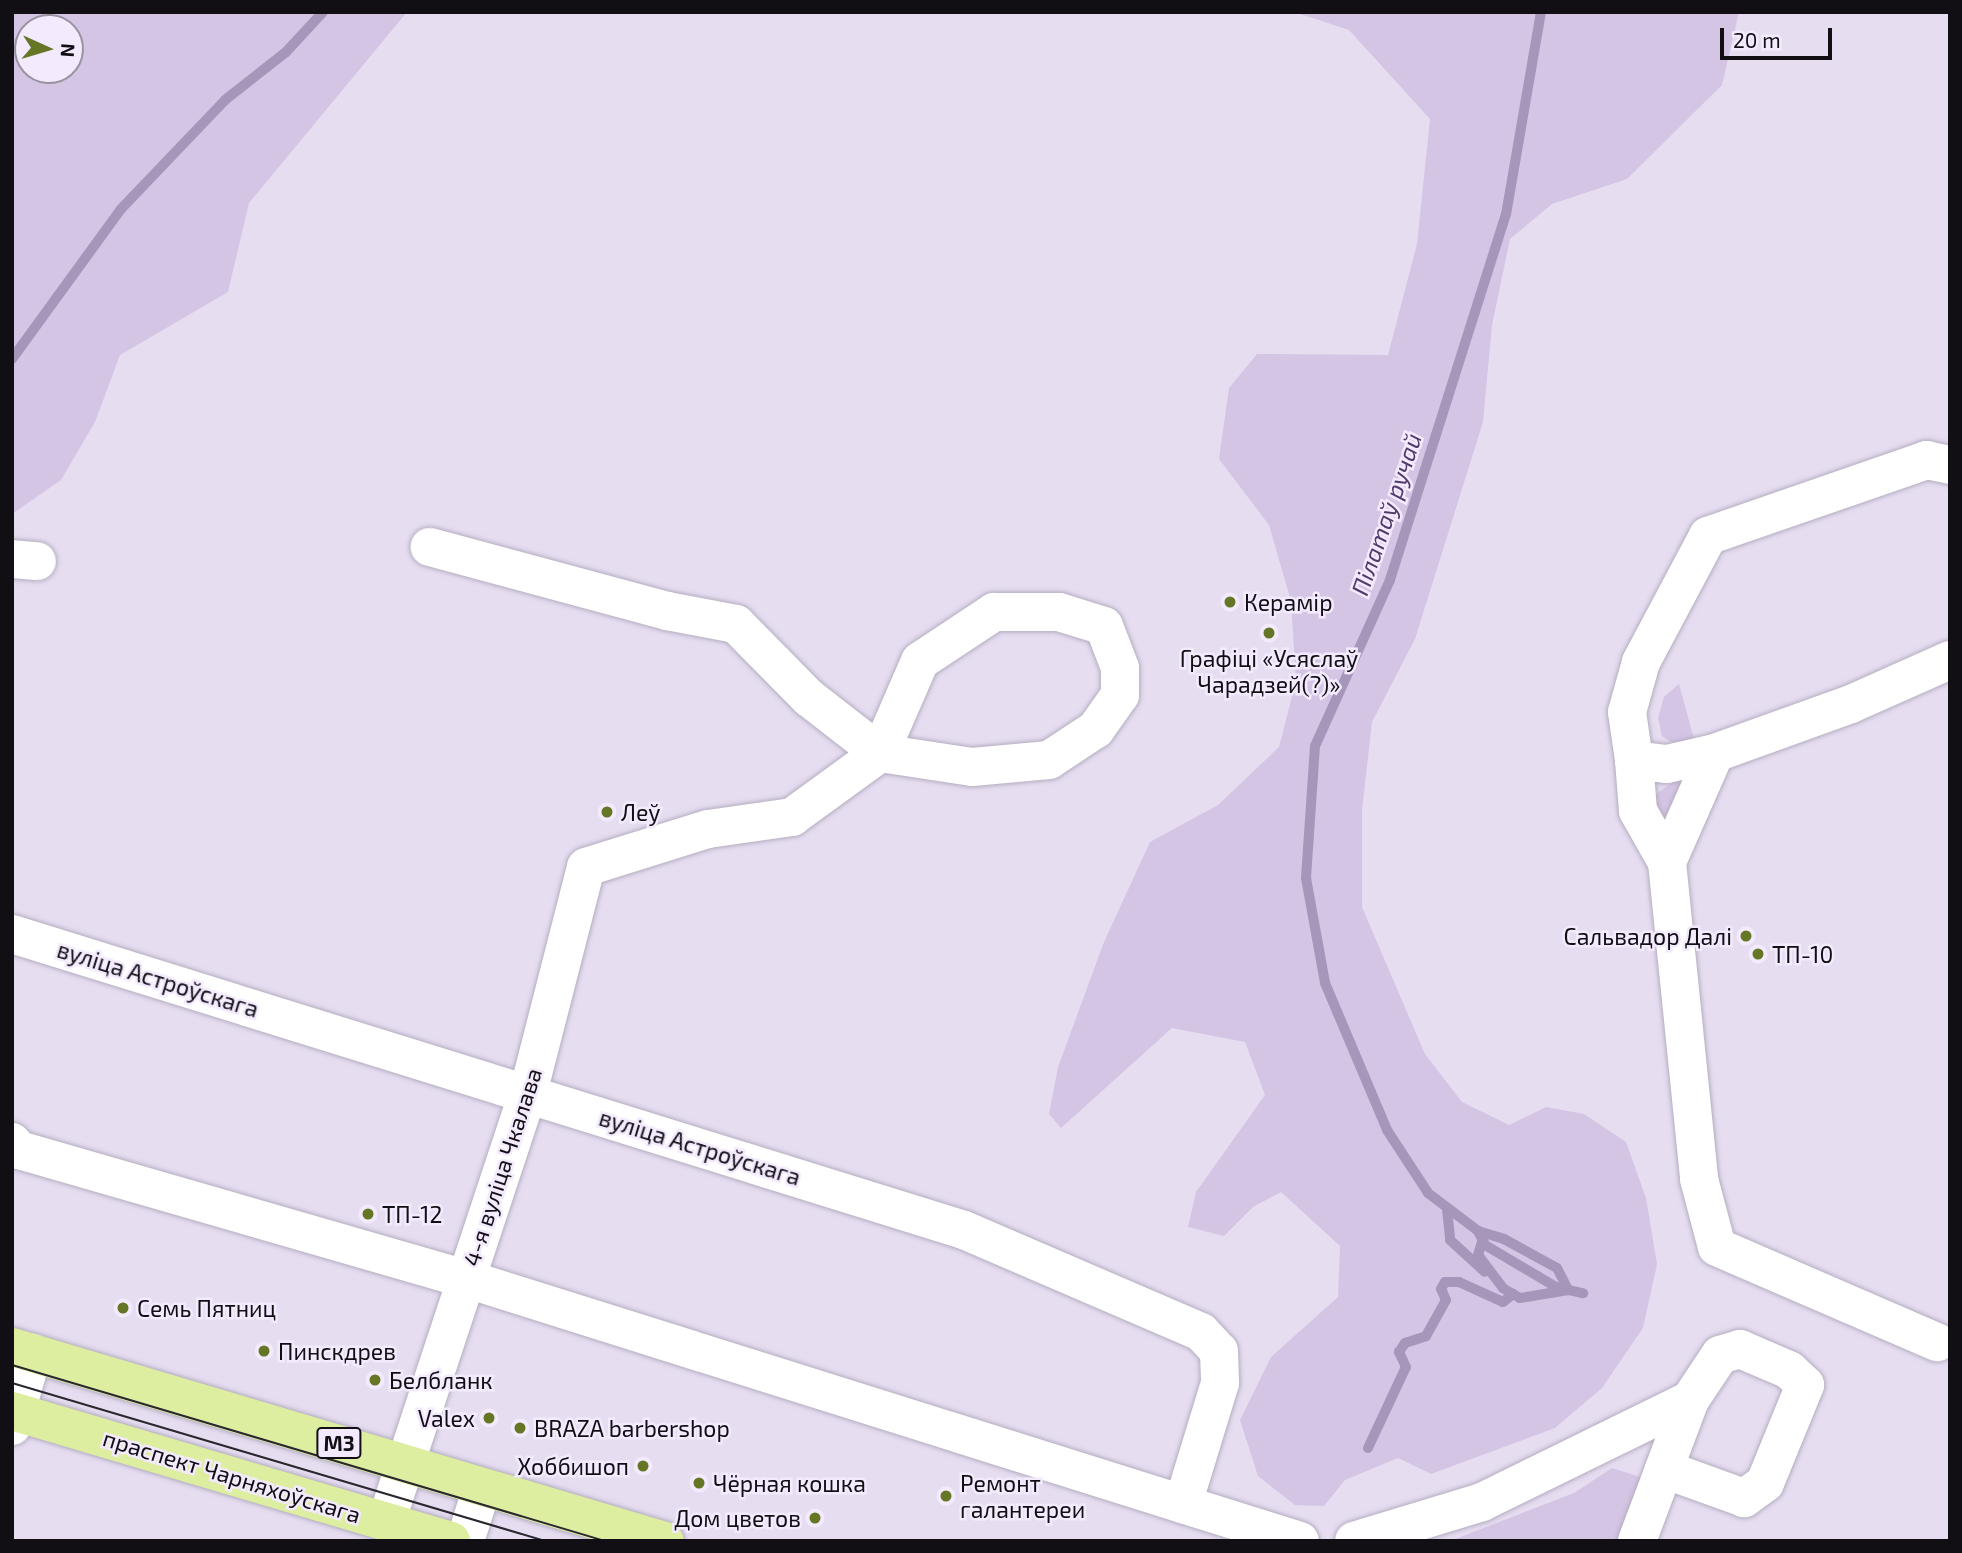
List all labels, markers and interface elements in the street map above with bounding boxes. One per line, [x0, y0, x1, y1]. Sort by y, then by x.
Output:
north arrow [14, 14, 84, 84]
scale bar [1724, 14, 1836, 58]
text: 20 m [1733, 27, 1781, 52]
text: N [57, 43, 80, 58]
water label: Пілатаў ручай [1345, 429, 1427, 599]
place label: Керамір [1244, 588, 1333, 616]
marker: Керамір [1222, 594, 1238, 610]
marker: Графіці «Усяслаў Чарадзей(?)» [1261, 625, 1277, 641]
place label: Графіці «Усяслаў Чарадзей(?)» [1180, 644, 1358, 698]
place label: Леў [621, 798, 661, 826]
marker: Леў [599, 804, 615, 820]
place label: Сальвадор Далі [1564, 922, 1732, 950]
marker: Сальвадор Далі [1738, 928, 1754, 944]
street label: вуліца Астроўскага [54, 935, 262, 1023]
place label: ТП-10 [1772, 940, 1833, 968]
marker: ТП-10 [1750, 946, 1766, 962]
street label: 4-я вуліца Чкалава [457, 1064, 547, 1270]
street label: вуліца Астроўскага [596, 1103, 804, 1191]
place label: ТП-12 [382, 1200, 442, 1228]
marker: ТП-12 [360, 1206, 376, 1222]
place label: Семь Пятниц [137, 1294, 276, 1322]
marker: Семь Пятниц [115, 1300, 131, 1316]
place label: Пинскдрев [278, 1337, 396, 1365]
marker: Пинскдрев [256, 1343, 272, 1359]
place label: Белбланк [389, 1366, 493, 1394]
marker: Белбланк [367, 1372, 383, 1388]
place label: Valex [418, 1404, 475, 1432]
marker: Valex [481, 1410, 497, 1426]
place label: BRAZA barbershop [534, 1414, 730, 1442]
marker: BRAZA barbershop [512, 1420, 528, 1436]
street label: праспект Чарняхоўскага [100, 1424, 364, 1528]
road number: М3 [316, 1426, 362, 1460]
place label: Хоббишоп [517, 1452, 629, 1480]
marker: Хоббишоп [635, 1458, 651, 1474]
place label: Чёрная кошка [713, 1469, 866, 1497]
place label: Ремонт галантереи [960, 1469, 1085, 1523]
marker: Чёрная кошка [691, 1475, 707, 1491]
marker: Ремонт галантереи [938, 1488, 954, 1504]
place label: Дом цветов [674, 1504, 801, 1532]
marker: Дом цветов [807, 1510, 823, 1526]

